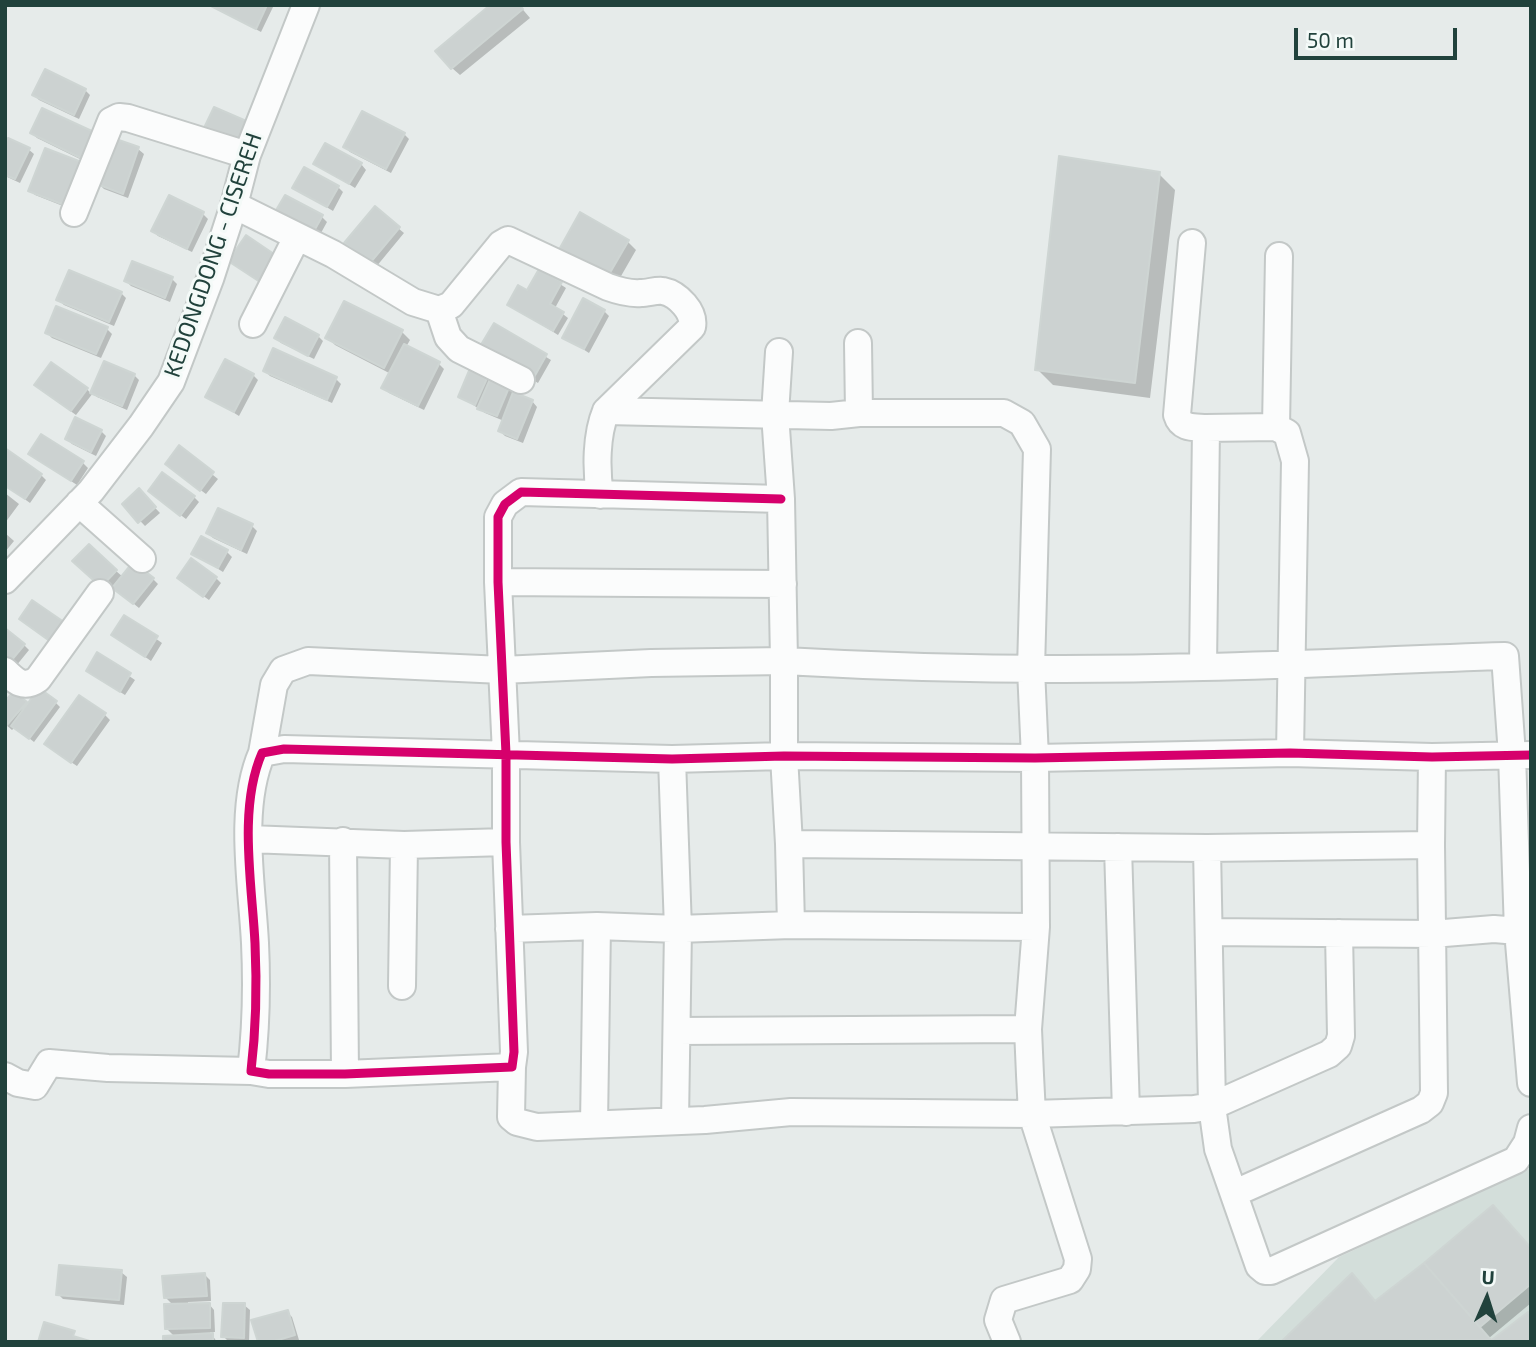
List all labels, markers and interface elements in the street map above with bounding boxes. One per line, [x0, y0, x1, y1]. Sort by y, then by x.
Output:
scale bar [1298, 14, 1461, 58]
text: 50 m [1307, 27, 1354, 52]
street label: KEDONGDONG - CISEREH [158, 129, 268, 381]
north arrow [1452, 1263, 1522, 1333]
text: U [1481, 1265, 1495, 1288]

